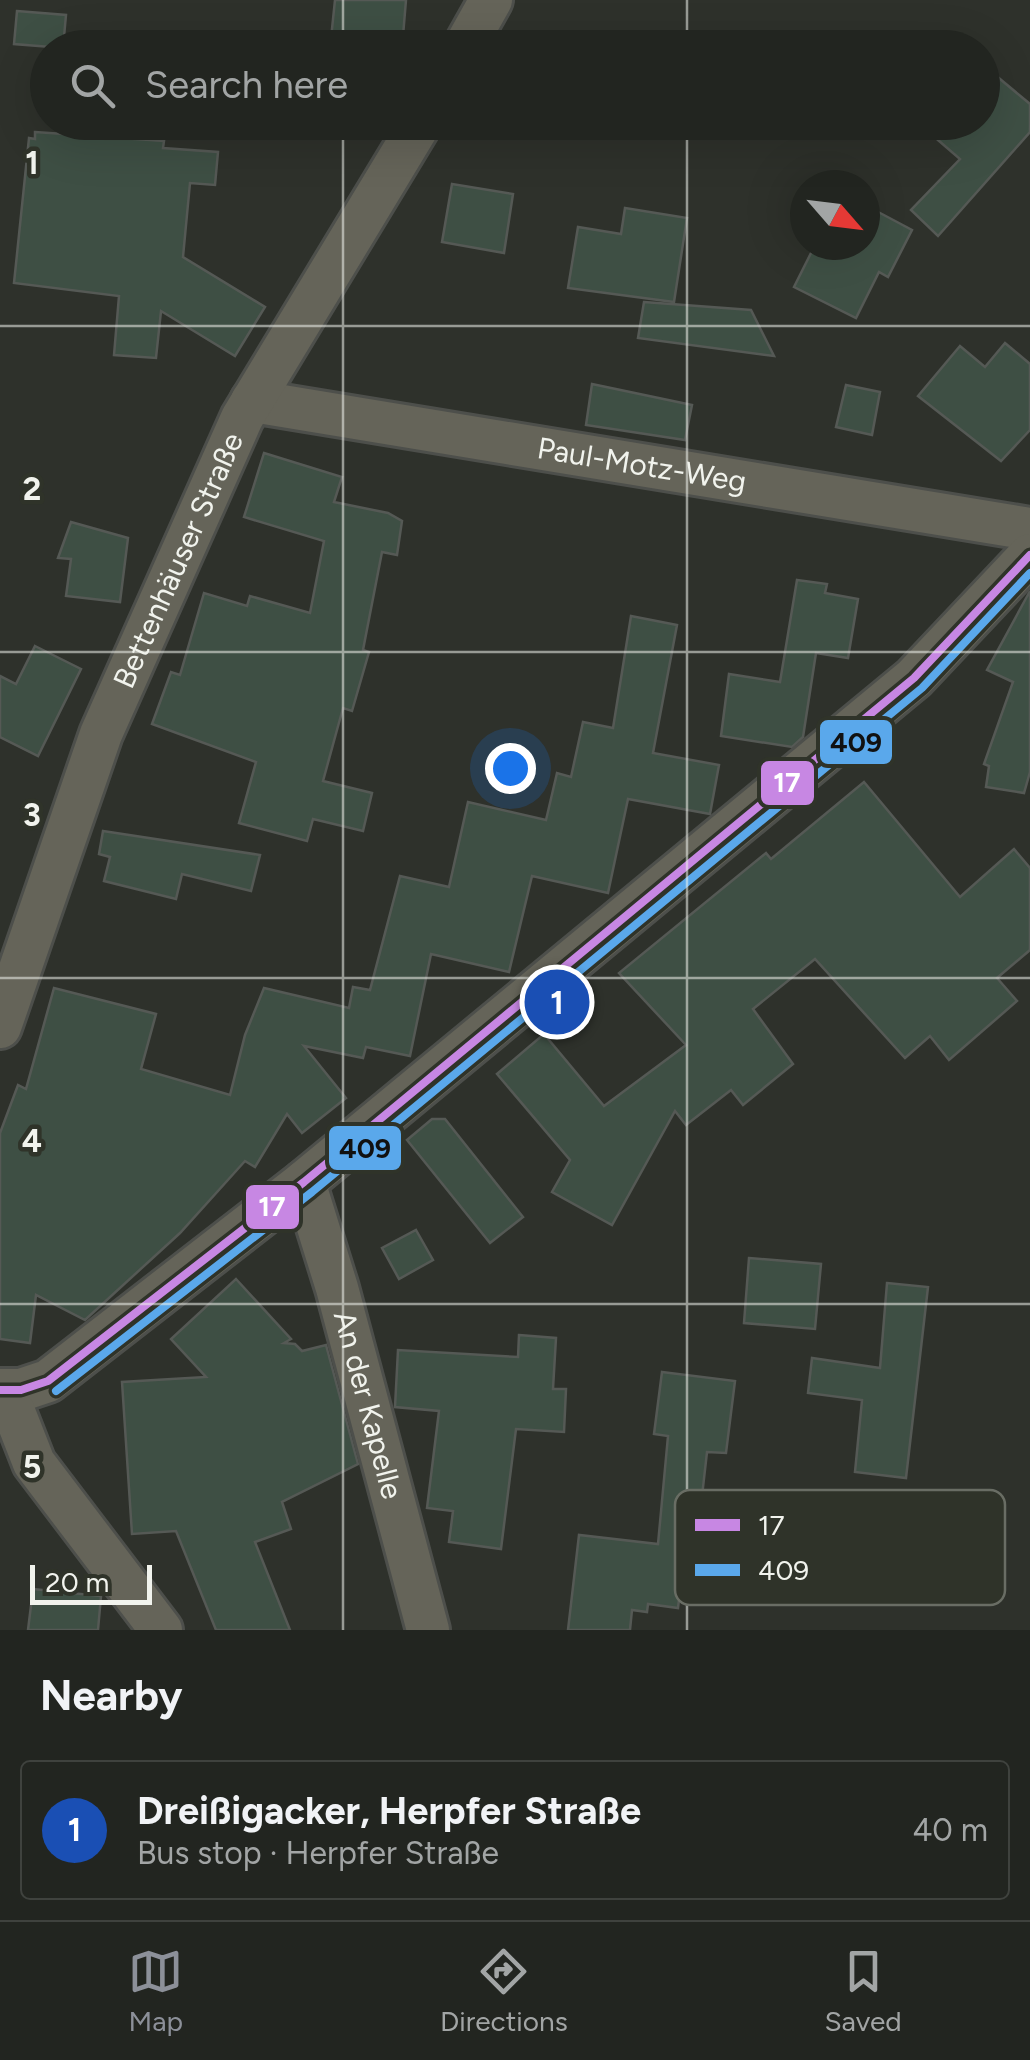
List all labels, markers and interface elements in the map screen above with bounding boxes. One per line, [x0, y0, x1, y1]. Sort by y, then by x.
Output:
search box [30, 30, 1000, 140]
icon: search [65, 58, 120, 113]
text: Search here [145, 62, 348, 108]
text: 1 [25, 144, 39, 182]
north arrow [790, 170, 880, 260]
street label: Bettenhäuser Straße [105, 427, 251, 694]
street label: Paul-Motz-Weg [535, 429, 749, 500]
text: 2 [23, 470, 41, 508]
line badge: 409 [818, 718, 894, 766]
text: 409 [830, 725, 882, 759]
your location [485, 743, 536, 794]
line badge: 17 [759, 759, 816, 807]
text: 17 [773, 765, 801, 799]
text: 3 [23, 796, 41, 834]
pin: 1 [524, 964, 590, 1040]
text: 4 [22, 1122, 42, 1160]
line badge: 409 [327, 1124, 403, 1172]
text: 409 [339, 1131, 391, 1165]
line badge: 17 [244, 1183, 301, 1231]
text: 17 [258, 1189, 286, 1223]
street label: An der Kapelle [326, 1307, 411, 1503]
text: 5 [23, 1448, 41, 1486]
legend [675, 1490, 1005, 1605]
text: 17 [758, 1508, 785, 1542]
text: 409 [758, 1553, 809, 1587]
scale bar [30, 1560, 152, 1604]
text: 20 m [45, 1565, 109, 1599]
text: Nearby [40, 1670, 182, 1721]
text: Dreißigacker, Herpfer Straße [137, 1788, 641, 1834]
text: 1 [68, 1811, 81, 1849]
text: 40 m [912, 1811, 988, 1849]
text: Bus stop · Herpfer Straße [137, 1834, 499, 1872]
tab: Map [128, 1944, 183, 2038]
tab: Directions [440, 1944, 568, 2038]
tab: Saved [824, 1944, 902, 2038]

